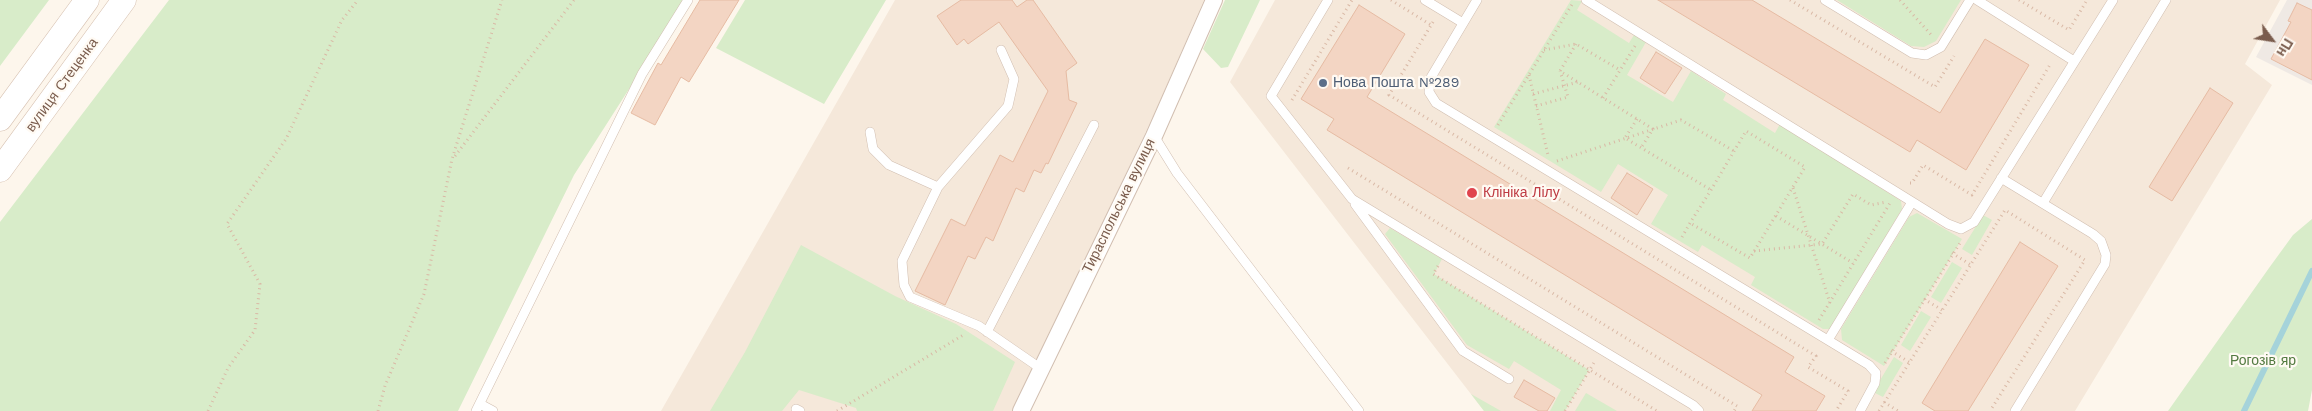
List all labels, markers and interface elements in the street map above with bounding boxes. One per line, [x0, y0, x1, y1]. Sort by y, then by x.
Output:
north arrow [2247, 15, 2297, 65]
street label: вулиця Стеценка [22, 35, 102, 135]
text: Пн [2273, 36, 2296, 60]
place label: Нова Пошта №289 [1333, 75, 1459, 91]
marker: Нова Пошта №289 [1317, 77, 1329, 89]
street label: Тираспольська вулиця [1079, 136, 1159, 276]
place label: Клініка Лілу [1483, 185, 1560, 201]
marker: Клініка Лілу [1465, 186, 1479, 200]
park label: Рогозів яр [2230, 353, 2296, 369]

